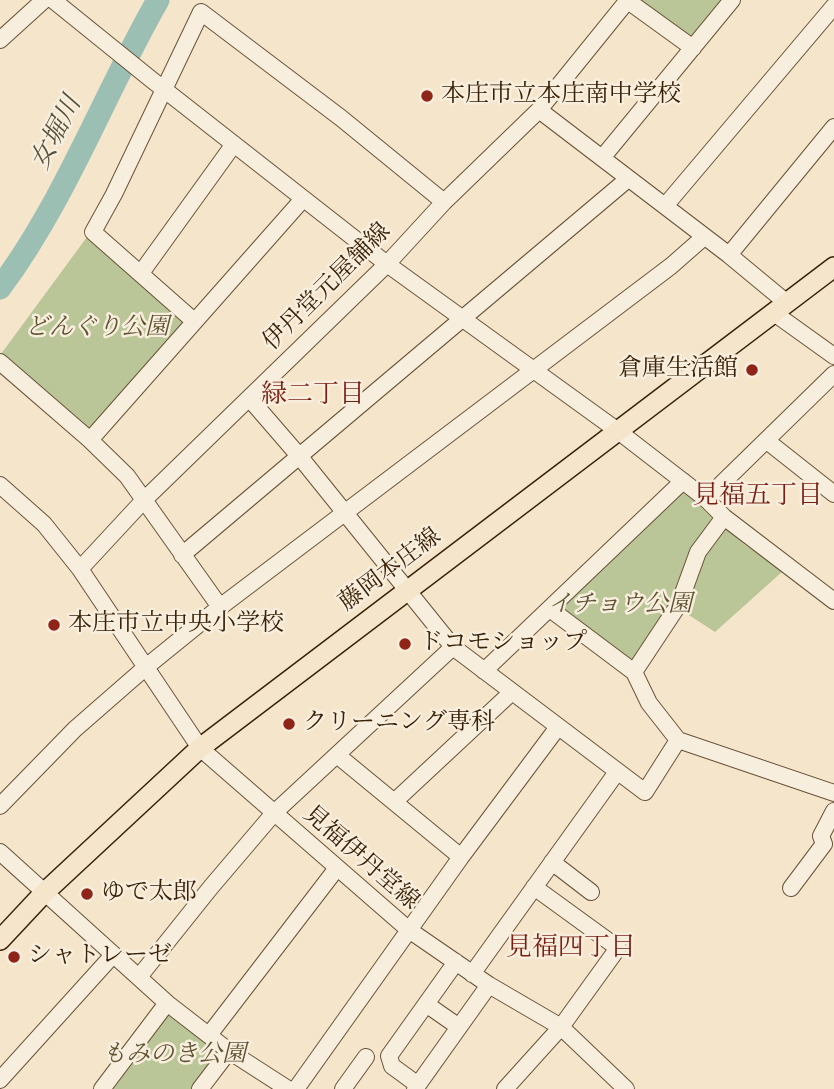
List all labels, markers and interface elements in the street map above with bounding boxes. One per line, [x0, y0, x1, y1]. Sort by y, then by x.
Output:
place label: 本庄市立本庄南中学校 [441, 82, 681, 110]
marker: 本庄市立本庄南中学校 [419, 88, 435, 104]
water label: 女堀川 [26, 92, 90, 176]
street label: 伊丹堂元屋舗線 [258, 218, 398, 358]
park label: どんぐり公園 [25, 315, 169, 343]
place label: 倉庫生活館 [618, 356, 738, 384]
marker: 倉庫生活館 [744, 362, 760, 378]
district label: 緑二丁目 [261, 381, 365, 413]
district label: 見福五丁目 [693, 482, 823, 514]
street label: 藤岡本庄線 [334, 523, 448, 619]
park label: イチョウ公園 [548, 592, 692, 620]
place label: 本庄市立中央小学校 [68, 611, 284, 639]
marker: 本庄市立中央小学校 [46, 617, 62, 633]
place label: ドコモショップ [419, 630, 587, 658]
marker: ドコモショップ [397, 636, 413, 652]
place label: クリーニング専科 [303, 710, 495, 738]
marker: クリーニング専科 [281, 716, 297, 732]
street label: 見福伊丹堂線 [296, 801, 424, 917]
place label: ゆで太郎 [101, 880, 197, 908]
marker: ゆで太郎 [79, 886, 95, 902]
district label: 見福四丁目 [506, 934, 636, 966]
place label: シャトレーゼ [28, 943, 172, 971]
marker: シャトレーゼ [6, 949, 22, 965]
park label: もみのき公園 [102, 1042, 246, 1070]

